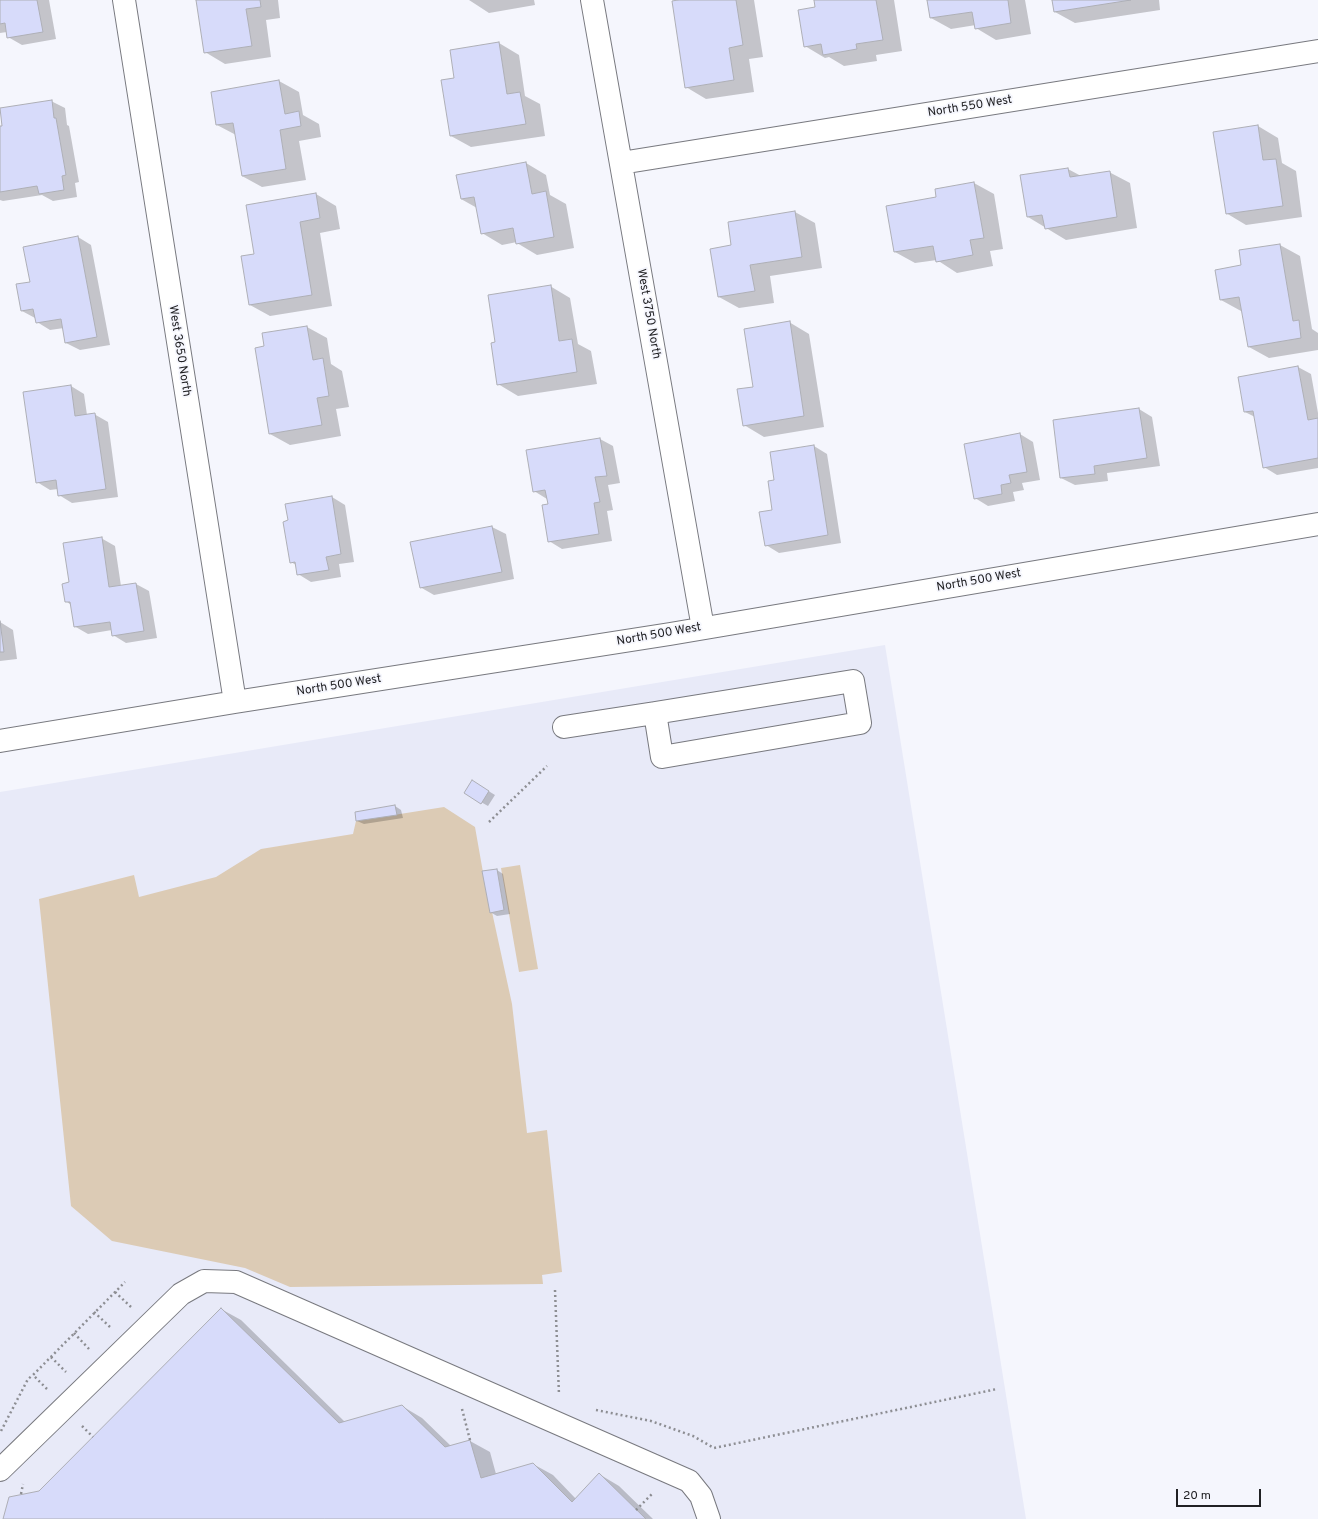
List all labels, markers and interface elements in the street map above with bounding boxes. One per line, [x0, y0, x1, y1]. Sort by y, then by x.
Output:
street label: North 550 West [927, 93, 1013, 121]
street label: West 3750 North [633, 268, 663, 360]
street label: West 3650 North [165, 304, 193, 398]
street label: North 500 West [936, 566, 1022, 596]
street label: North 500 West [616, 620, 702, 650]
street label: North 500 West [296, 672, 382, 700]
scale bar [1178, 1481, 1263, 1507]
text: 20 m [1183, 1488, 1211, 1504]

